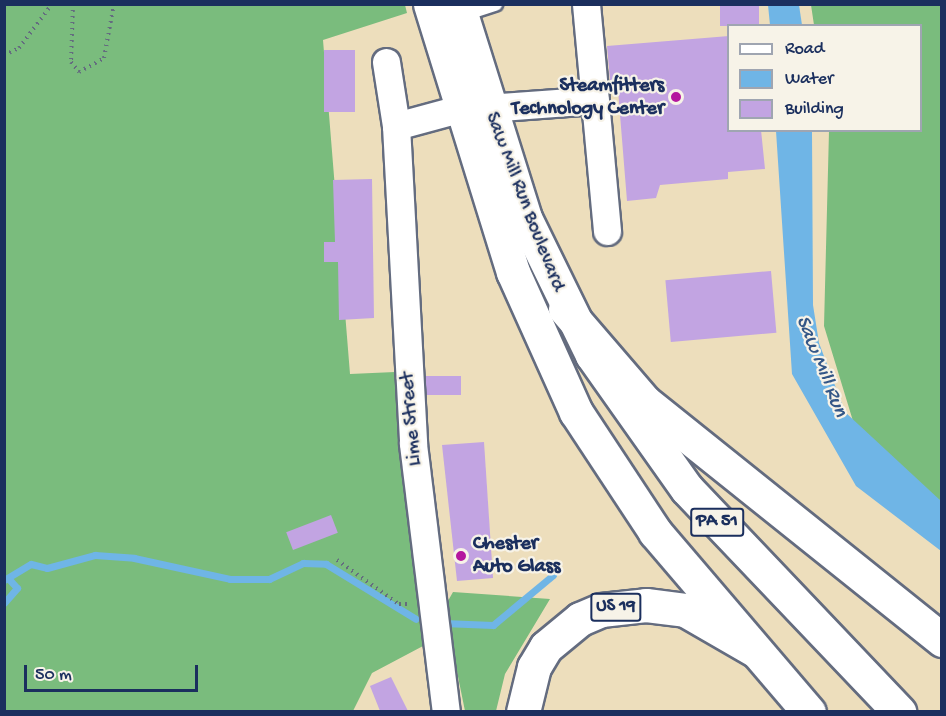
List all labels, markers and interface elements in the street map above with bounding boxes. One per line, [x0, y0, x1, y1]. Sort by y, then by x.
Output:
legend [727, 24, 922, 132]
text: Road [785, 39, 824, 60]
text: Water [785, 69, 833, 90]
place label: Steamfitters Technology Center [512, 74, 664, 121]
marker: Steamfitters Technology Center [669, 90, 683, 104]
text: Building [785, 99, 844, 120]
street label: Saw Mill Run Boulevard [479, 109, 569, 295]
water label: Saw Mill Run [788, 313, 852, 421]
street label: Lime Street [396, 371, 428, 467]
road number: PA 51 [690, 507, 744, 537]
place label: Chester Auto Glass [473, 532, 560, 579]
marker: Chester Auto Glass [454, 549, 468, 563]
road number: US 19 [589, 592, 643, 622]
scale bar [27, 653, 201, 691]
text: 50 m [35, 665, 72, 686]

